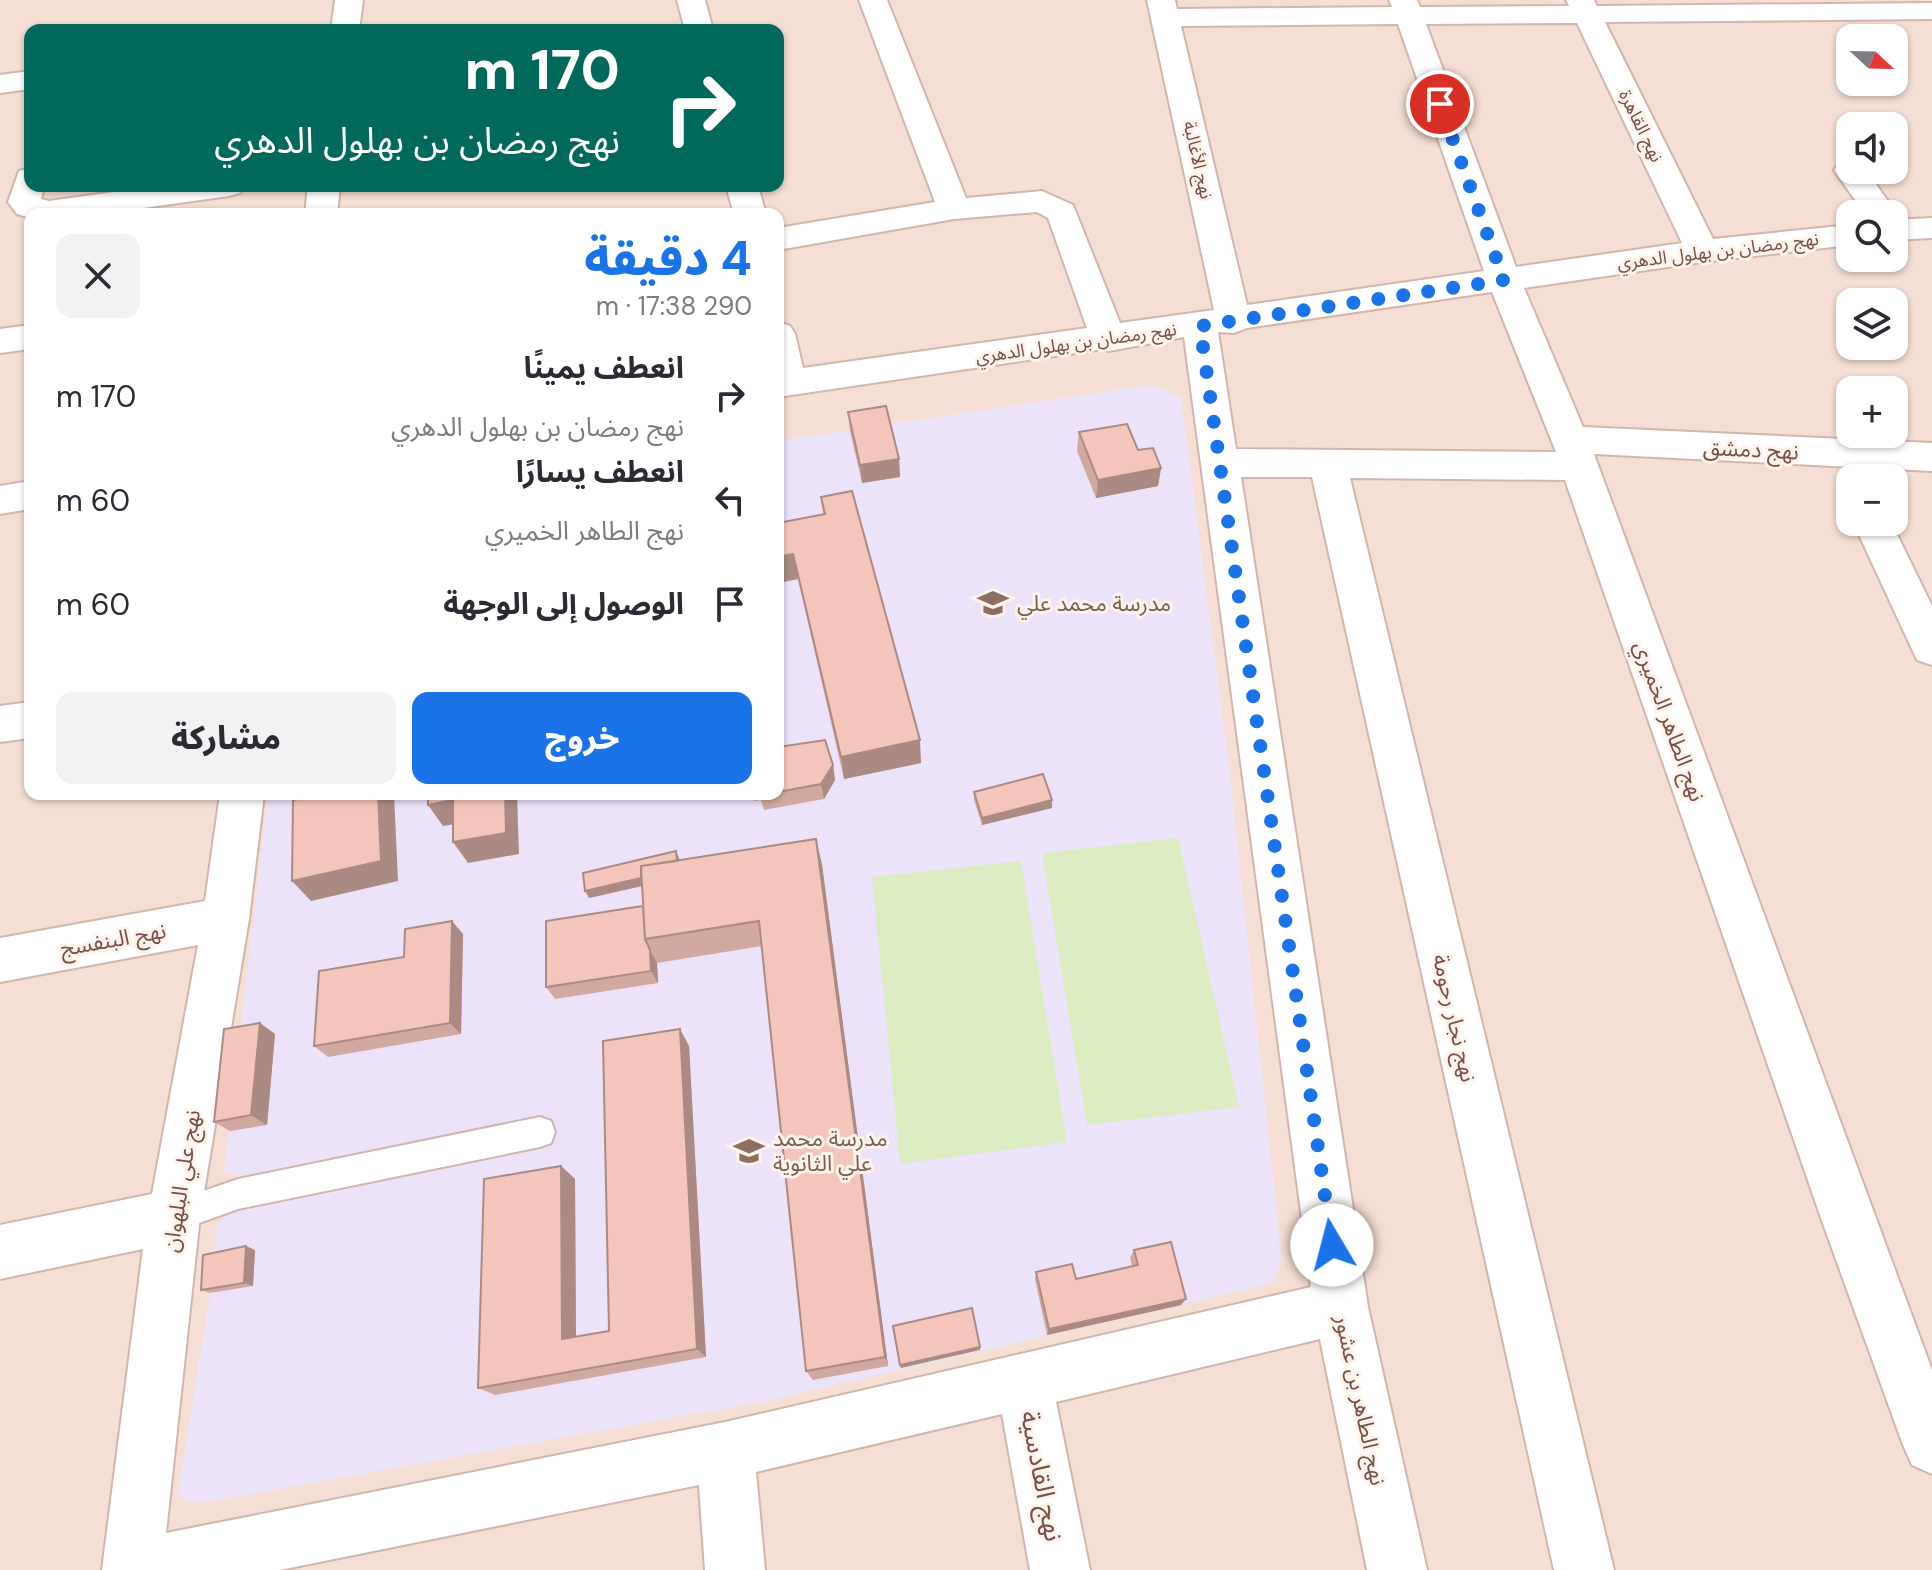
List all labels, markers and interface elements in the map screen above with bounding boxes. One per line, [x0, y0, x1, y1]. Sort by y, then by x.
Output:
north arrow [1836, 24, 1908, 96]
map controls [1836, 24, 1908, 536]
text: 170 m [465, 33, 620, 106]
icon: right [648, 56, 752, 160]
pin [1406, 70, 1474, 138]
icon: arrive [1418, 82, 1462, 126]
street label: نهج القاهرة [1612, 86, 1669, 167]
button: sound [1836, 112, 1908, 184]
text: نهج رمضان بن بهلول الدهري [214, 117, 620, 164]
street label: نهج الأغالبة [1176, 119, 1219, 201]
button: search [1836, 200, 1908, 272]
text: 4 دقيقة [584, 227, 752, 290]
street label: نهج رمضان بن بهلول الدهري [1616, 227, 1820, 276]
button: close [56, 234, 140, 318]
button: layers [1836, 288, 1908, 360]
text: 290 m · 17:38 [596, 289, 752, 323]
street label: نهج رمضان بن بهلول الدهري [974, 317, 1178, 370]
text: انعطف يمينًا [524, 348, 684, 387]
icon: right [708, 374, 752, 418]
button: + [1836, 376, 1908, 448]
text: 170 m [56, 377, 136, 416]
text: نهج رمضان بن بهلول الدهري [391, 410, 684, 444]
street label: نهج دمشق [1702, 433, 1800, 468]
text: انعطف يسارًا [516, 452, 684, 491]
button: − [1836, 464, 1908, 536]
icon: left [708, 478, 752, 522]
text: 60 m [56, 481, 130, 520]
text: نهج الطاهر الخميري [485, 514, 684, 548]
icon: arrive [708, 582, 752, 626]
text: الوصول إلى الوجهة [443, 584, 684, 623]
text: 60 m [56, 585, 130, 624]
school or university icon: مدرسة محمد علي [976, 586, 1010, 620]
place label: مدرسة محمد علي [1017, 589, 1171, 620]
street label: نهج الطاهر الخميري [1625, 637, 1712, 806]
button: مشاركة [56, 692, 396, 784]
button: خروج [412, 692, 752, 784]
street label: نهج البنفسج [58, 916, 169, 965]
street label: نهج نجار رحومة [1424, 951, 1483, 1085]
street label: نهج علي البلهوان [156, 1108, 209, 1255]
place label: مدرسة محمد علي الثانوية [773, 1124, 887, 1180]
school or university icon: مدرسة محمد علي الثانوية [732, 1134, 766, 1168]
position arrow [1290, 1203, 1374, 1287]
street label: نهج الطاهر بن عشور [1326, 1311, 1393, 1488]
street label: نهج القادسية [1010, 1408, 1071, 1545]

